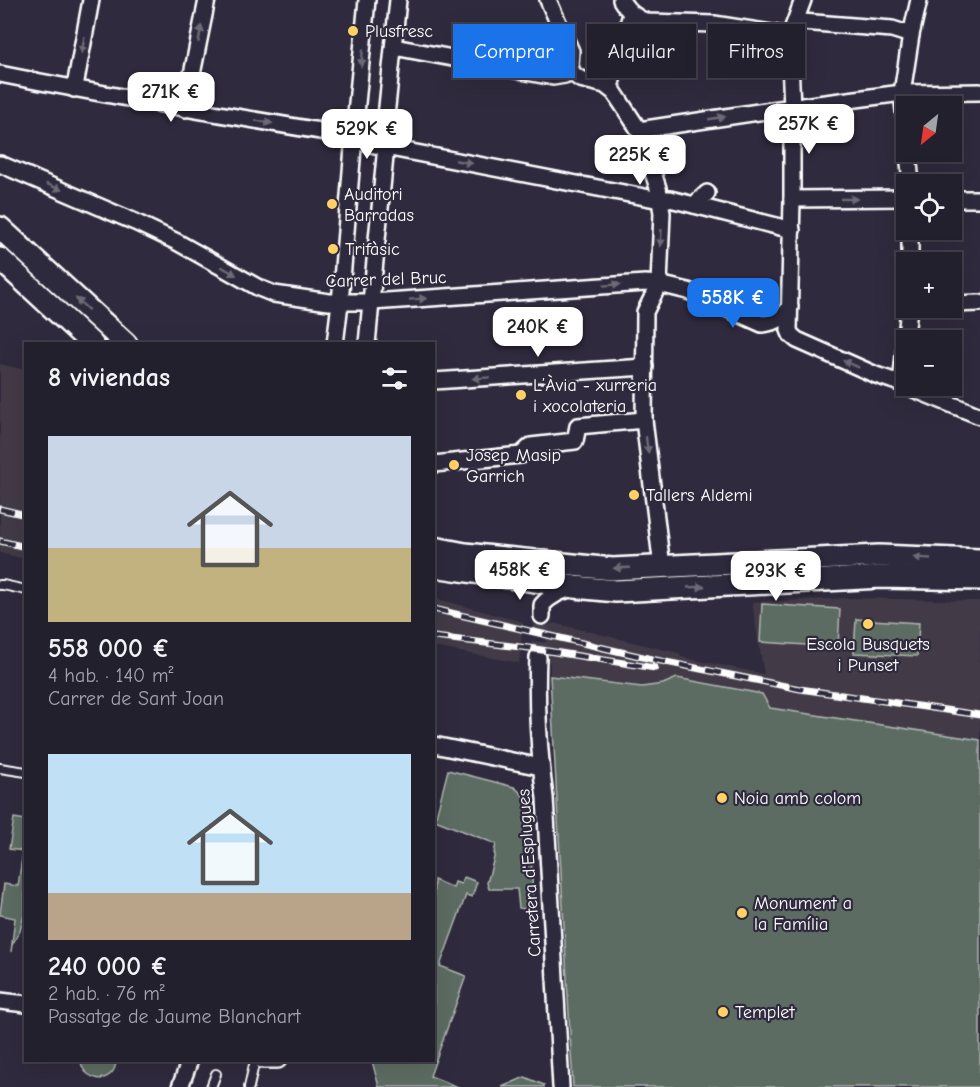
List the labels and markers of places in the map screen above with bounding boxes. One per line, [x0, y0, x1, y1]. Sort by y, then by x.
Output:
place label: Plusfresc [365, 21, 433, 42]
marker: Plusfresc [346, 24, 360, 38]
pin: 271K € [122, 72, 220, 123]
pin: 257K € [760, 104, 858, 155]
pin: 529K € [318, 109, 416, 160]
pin: 225K € [591, 135, 689, 186]
place label: Auditori Barradas [344, 184, 414, 226]
marker: Auditori Barradas [325, 197, 339, 211]
place label: Trifàsic [345, 239, 400, 260]
marker: Trifàsic [326, 242, 340, 256]
pin: 558K € [684, 278, 782, 329]
pin: 240K € [489, 307, 587, 358]
place label: L’Àvia - xurreria i xocolateria [533, 374, 657, 417]
marker: L’Àvia - xurreria i xocolateria [514, 388, 528, 402]
place label: Josep Masip Garrich [466, 445, 561, 487]
marker: Josep Masip Garrich [447, 458, 461, 472]
place label: Tallers Aldemi [646, 485, 753, 506]
marker: Tallers Aldemi [627, 488, 641, 502]
pin: 458K € [471, 550, 569, 601]
pin: 293K € [727, 551, 825, 602]
marker: Escola Busquets i Punset [861, 617, 875, 631]
place label: Escola Busquets i Punset [806, 634, 930, 676]
place label: Noia amb colom [734, 788, 861, 809]
marker: Noia amb colom [715, 791, 729, 805]
place label: Monument a la Família [754, 893, 852, 935]
marker: Monument a la Família [735, 906, 749, 920]
place label: Templet [735, 1002, 795, 1023]
marker: Templet [716, 1005, 730, 1019]

